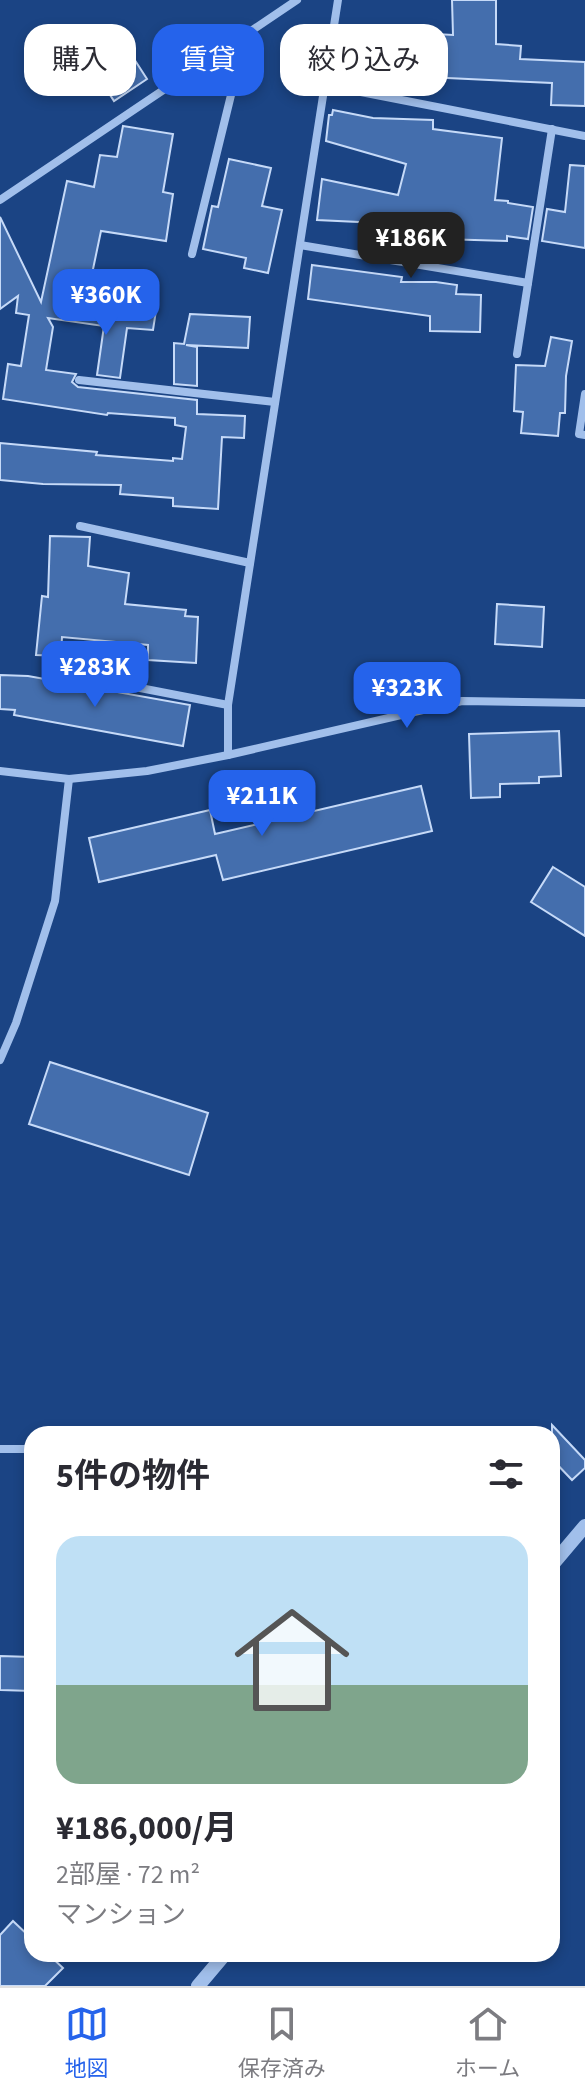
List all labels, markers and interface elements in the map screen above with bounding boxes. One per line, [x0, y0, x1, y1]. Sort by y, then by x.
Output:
chip: 購入 [24, 24, 136, 96]
chip: 賃貸 [152, 24, 264, 96]
chip: 絞り込み [280, 24, 448, 96]
pin: ¥186K [355, 212, 467, 280]
text: ¥186K [376, 219, 446, 256]
pin: ¥360K [50, 269, 162, 337]
text: ¥360K [71, 276, 141, 313]
pin: ¥283K [39, 641, 151, 709]
text: ¥283K [60, 648, 130, 685]
pin: ¥323K [351, 662, 463, 730]
text: ¥323K [372, 669, 442, 706]
pin: ¥211K [206, 770, 318, 838]
text: ¥211K [227, 777, 297, 814]
text: 5件の物件 [56, 1452, 210, 1501]
icon: filters [484, 1452, 528, 1496]
icon: home [220, 1588, 364, 1732]
text: ¥186,000/月 [56, 1804, 237, 1853]
text: 2部屋 · 72 m² [56, 1856, 200, 1893]
text: マンション [56, 1896, 186, 1933]
tab: 地図 [65, 2002, 109, 2085]
tab: 保存済み [238, 2002, 326, 2085]
tab: ホーム [455, 2002, 520, 2085]

